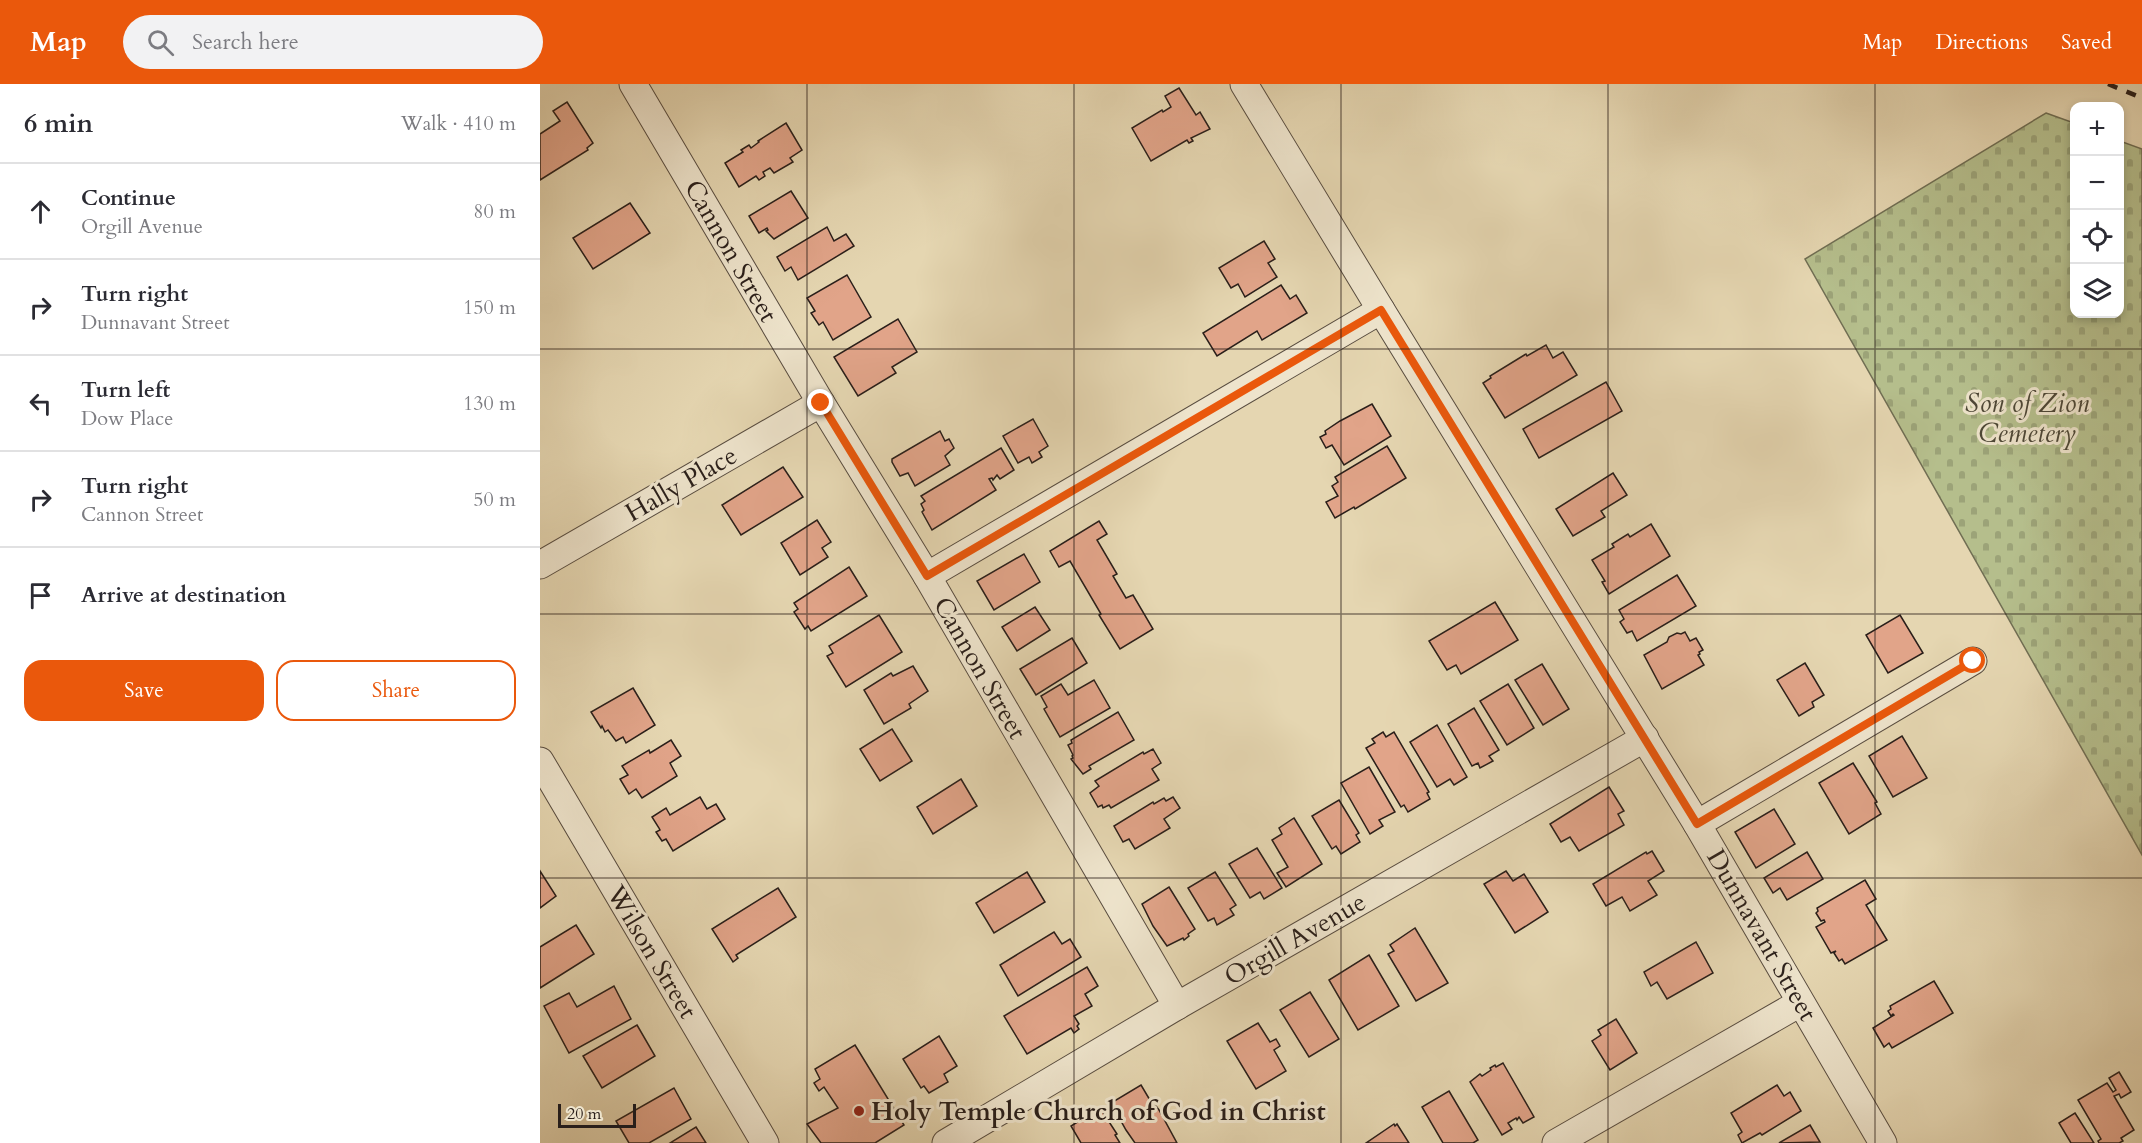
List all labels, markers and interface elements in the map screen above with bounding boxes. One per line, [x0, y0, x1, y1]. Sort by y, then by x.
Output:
search box [123, 15, 543, 69]
text: Map [30, 23, 87, 61]
icon: search [144, 26, 177, 59]
text: Search here [192, 27, 299, 57]
text: Map [1862, 28, 1902, 57]
text: Directions [1935, 28, 2028, 57]
text: Saved [2061, 28, 2112, 57]
map controls [2070, 102, 2124, 318]
button: + [2070, 102, 2124, 156]
text: 6 min [24, 106, 93, 141]
text: Walk · 410 m [401, 110, 516, 137]
button: − [2070, 156, 2124, 210]
street label: Cannon Street [676, 173, 786, 329]
text: Continue [81, 183, 176, 213]
icon: ahead [24, 195, 57, 228]
text: 80 m [473, 198, 516, 225]
button: locate [2070, 210, 2124, 264]
text: Orgill Avenue [81, 213, 203, 240]
button: layers [2070, 264, 2124, 318]
text: Turn right [81, 279, 188, 309]
icon: right [24, 291, 57, 324]
text: 150 m [463, 294, 516, 321]
text: Dunnavant Street [81, 309, 230, 336]
text: Turn left [81, 375, 170, 405]
park label: Son of Zion Cemetery [1965, 386, 2089, 451]
icon: left [24, 387, 57, 420]
route end [807, 389, 833, 415]
text: 130 m [463, 390, 516, 417]
text: Dow Place [81, 405, 173, 432]
street label: Hally Place [619, 438, 743, 530]
text: Turn right [81, 471, 188, 501]
icon: right [24, 483, 57, 516]
text: 50 m [473, 486, 516, 513]
text: Cannon Street [81, 501, 203, 528]
icon: arrive [24, 579, 57, 612]
text: Arrive at destination [81, 580, 286, 610]
street label: Cannon Street [925, 590, 1035, 746]
route start [1959, 647, 1985, 673]
button: Save [24, 660, 264, 721]
button: Share [276, 660, 516, 721]
street label: Dunnavant Street [1699, 843, 1825, 1027]
street label: Wilson Street [598, 878, 706, 1025]
street label: Orgill Avenue [1218, 884, 1372, 994]
place label: Holy Temple Church of God in Christ [871, 1094, 1326, 1129]
scale bar [558, 1101, 636, 1128]
text: 20 m [567, 1103, 601, 1125]
marker: Holy Temple Church of God in Christ [852, 1104, 866, 1118]

